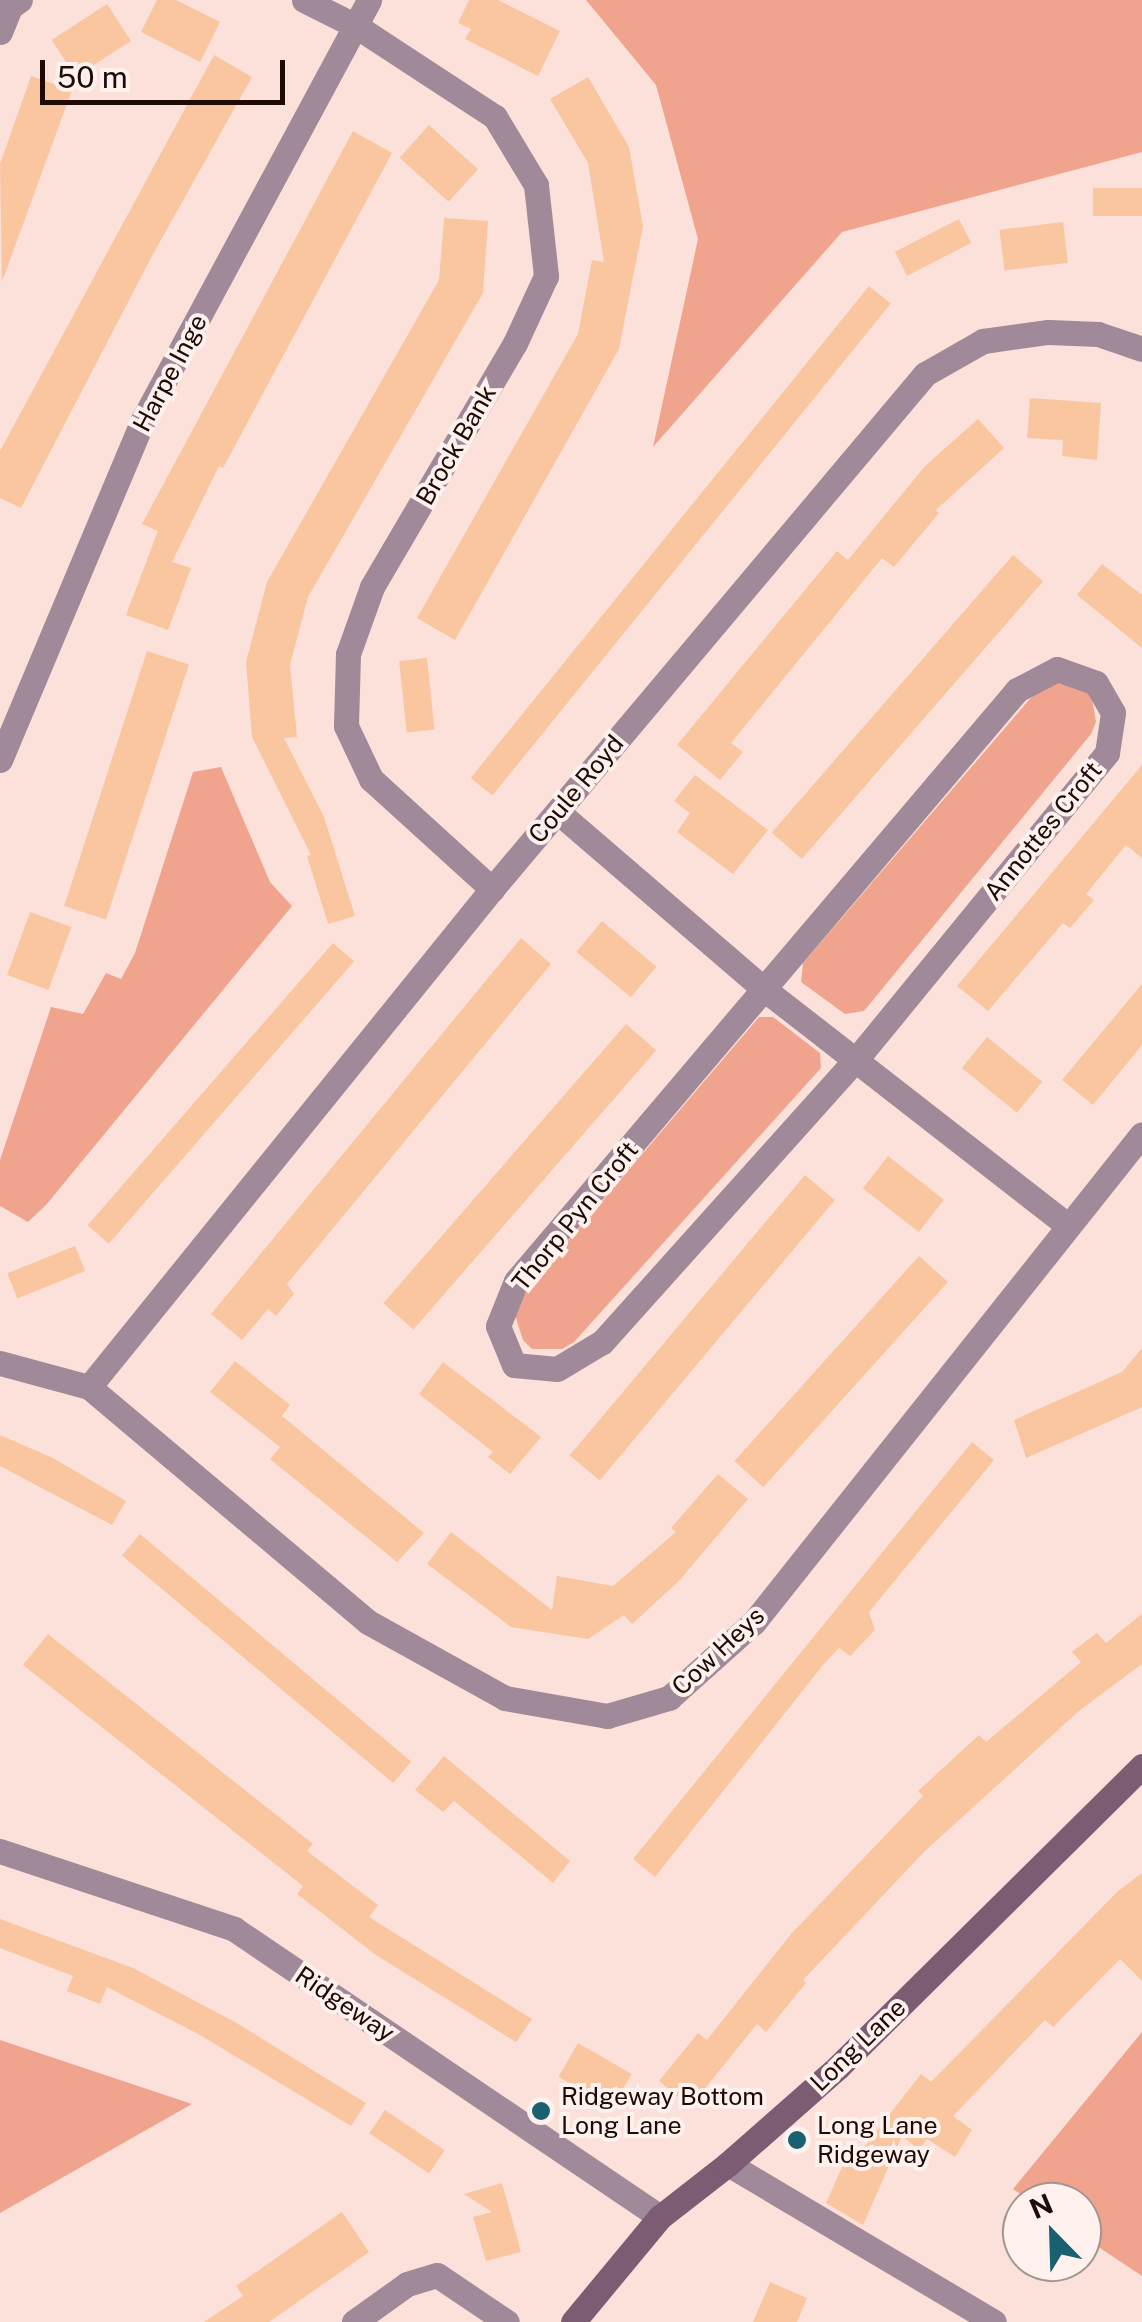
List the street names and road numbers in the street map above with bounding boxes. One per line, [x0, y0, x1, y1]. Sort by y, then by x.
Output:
street label: Harpe Inge [127, 309, 213, 437]
street label: Brock Bank [410, 380, 502, 510]
street label: Coule Royd [522, 729, 630, 849]
street label: Annottes Croft [978, 755, 1108, 907]
street label: Thorp Pyn Croft [506, 1135, 644, 1297]
street label: Cow Heys [666, 1601, 770, 1701]
street label: Ridgeway [290, 1960, 400, 2048]
street label: Long Lane [804, 1992, 912, 2098]

